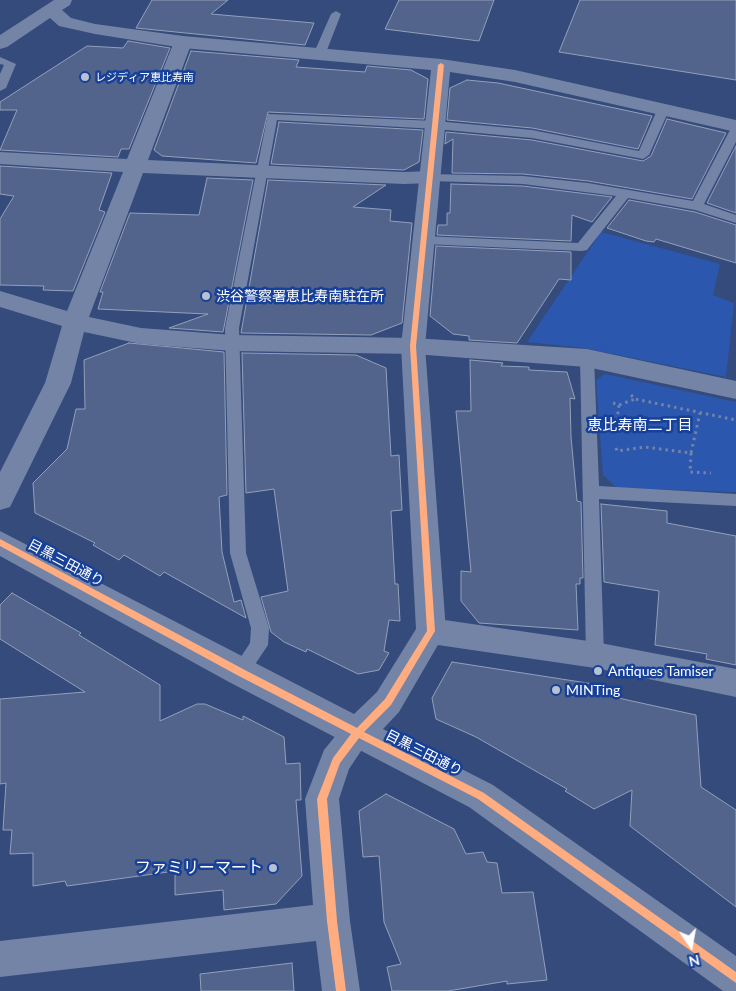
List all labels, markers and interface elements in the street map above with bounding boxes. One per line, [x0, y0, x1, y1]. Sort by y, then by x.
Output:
place label: レジディア恵比寿南 [95, 70, 194, 84]
marker: レジディア恵比寿南 [79, 71, 91, 83]
place label: 渋谷警察署恵比寿南駐在所 [216, 288, 384, 304]
marker: 渋谷警察署恵比寿南駐在所 [200, 290, 212, 302]
district label: 恵比寿南二丁目 [588, 416, 692, 434]
street label: 目黒三田通り [25, 536, 107, 590]
place label: Antiques Tamiser [608, 663, 714, 679]
marker: Antiques Tamiser [592, 665, 604, 677]
place label: MINTing [566, 682, 620, 698]
marker: MINTing [550, 684, 562, 696]
street label: 目黒三田通り [383, 726, 465, 780]
place label: ファミリーマート [135, 858, 263, 878]
marker: ファミリーマート [267, 862, 279, 874]
north arrow [666, 921, 716, 971]
text: N [687, 952, 701, 971]

